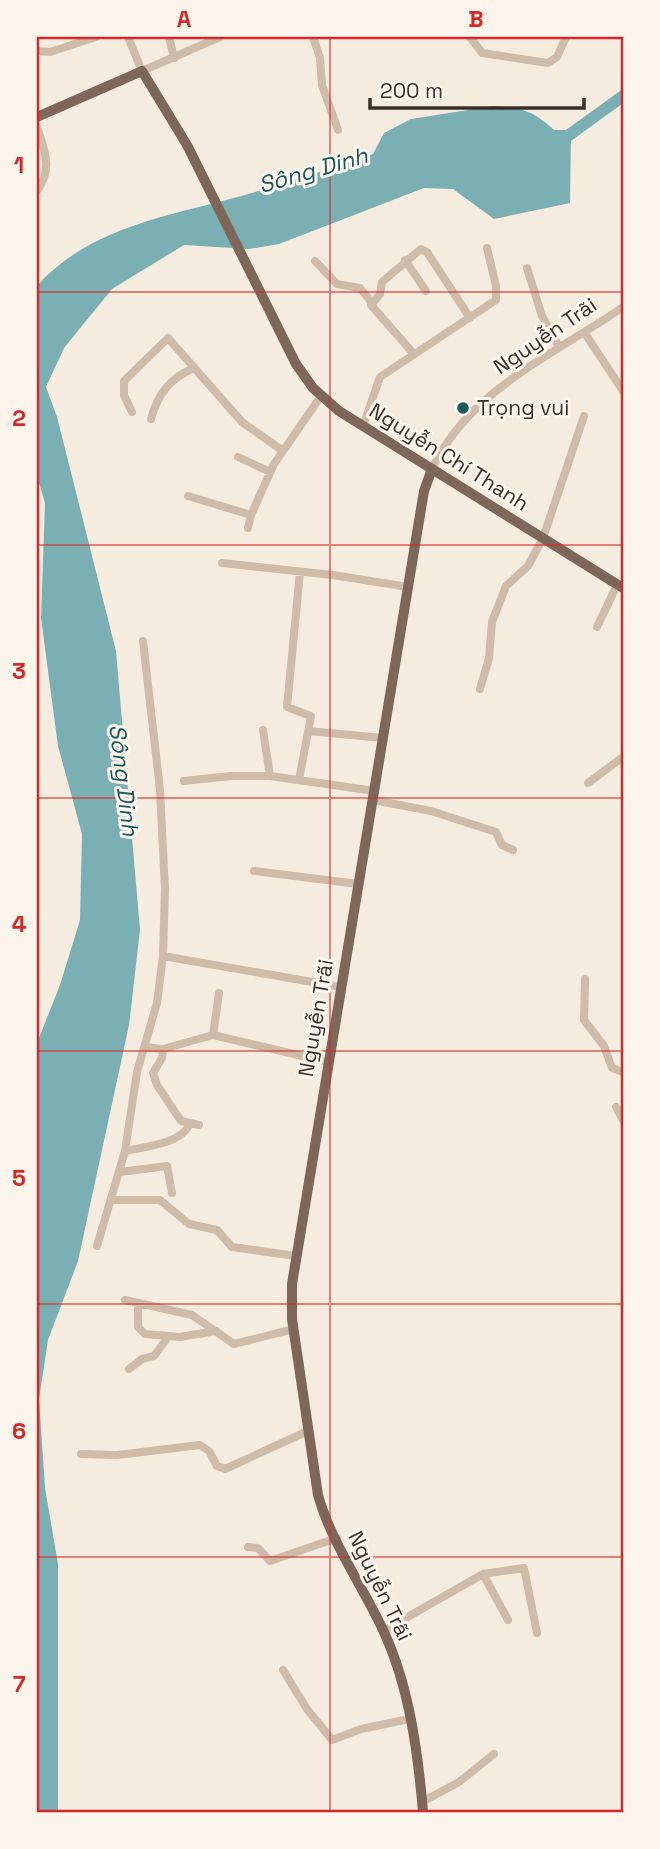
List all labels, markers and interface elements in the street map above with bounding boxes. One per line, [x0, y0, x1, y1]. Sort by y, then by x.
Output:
text: A [177, 4, 192, 34]
text: B [468, 4, 484, 34]
scale bar [370, 66, 583, 110]
text: 200 m [380, 77, 443, 104]
water label: Sông Dinh [255, 140, 372, 200]
text: 1 [14, 150, 24, 180]
street label: Nguyễn Trãi [488, 291, 602, 380]
place label: Trọng vui [477, 394, 569, 421]
street label: Nguyễn Chí Thanh [364, 397, 534, 517]
marker: Trọng vui [455, 400, 471, 416]
text: 2 [12, 403, 26, 433]
text: 3 [12, 656, 26, 686]
water label: Sông Dinh [102, 723, 146, 838]
text: 4 [12, 909, 27, 939]
street label: Nguyễn Trãi [292, 957, 339, 1079]
text: 5 [12, 1163, 26, 1193]
text: 6 [12, 1416, 26, 1446]
street label: Nguyễn Trãi [342, 1526, 419, 1645]
text: 7 [13, 1669, 26, 1699]

